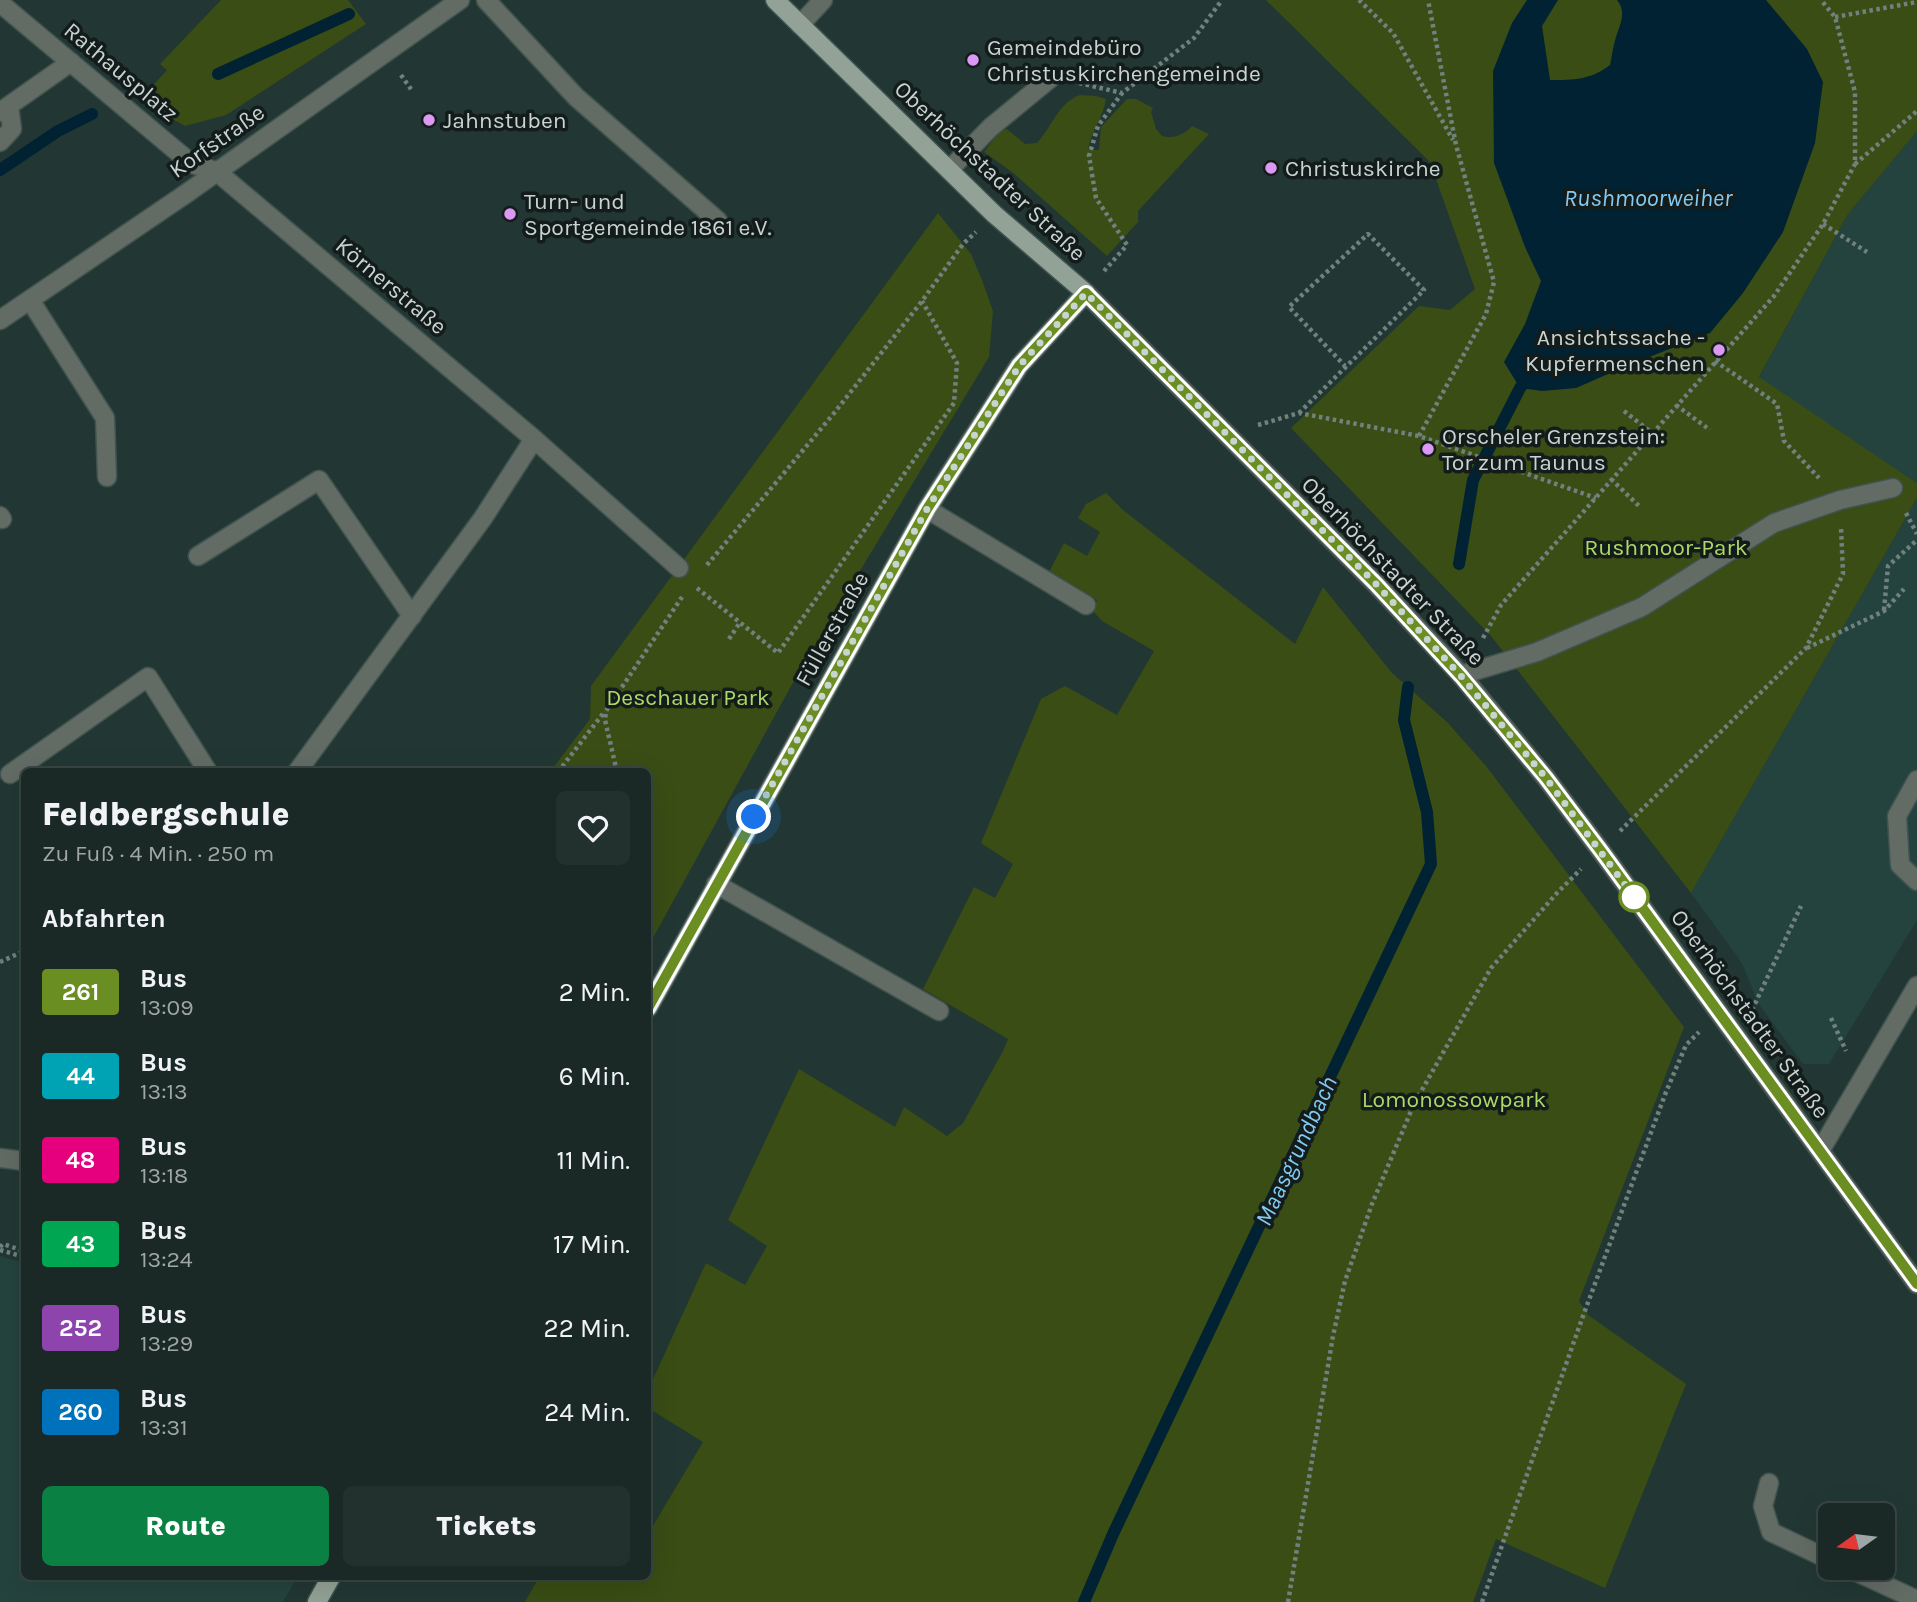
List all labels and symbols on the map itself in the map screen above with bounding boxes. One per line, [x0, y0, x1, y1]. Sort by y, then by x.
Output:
street label: Rathausplatz [59, 17, 183, 127]
place label: Gemeindebüro Christuskirchengemeinde [987, 34, 1261, 87]
marker: Gemeindebüro Christuskirchengemeinde [965, 52, 981, 68]
street label: Oberhöchstadter Straße [889, 75, 1091, 267]
street label: Korfstraße [164, 98, 270, 184]
place label: Jahnstuben [443, 107, 567, 134]
marker: Jahnstuben [421, 112, 437, 128]
place label: Christuskirche [1285, 155, 1441, 182]
marker: Christuskirche [1263, 160, 1279, 176]
water label: Rushmoorweiher [1564, 184, 1733, 212]
place label: Turn- und Sportgemeinde 1861 e.V. [524, 188, 772, 241]
marker: Turn- und Sportgemeinde 1861 e.V. [502, 206, 518, 222]
street label: Körnerstraße [330, 232, 452, 340]
place label: Ansichtssache - Kupfermenschen [1525, 324, 1705, 377]
marker: Ansichtssache - Kupfermenschen [1711, 342, 1727, 358]
place label: Orscheler Grenzstein: Tor zum Taunus [1442, 423, 1665, 476]
marker: Orscheler Grenzstein: Tor zum Taunus [1420, 441, 1436, 457]
street label: Oberhöchstadter Straße [1296, 471, 1490, 671]
park label: Rushmoor-Park [1584, 534, 1748, 561]
street label: Füllerstraße [790, 567, 874, 691]
park label: Deschauer Park [606, 684, 770, 711]
your location [736, 799, 771, 834]
unlabelled marker [1619, 882, 1649, 912]
street label: Oberhöchstadter Straße [1665, 904, 1835, 1124]
water label: Maasgrundbach [1249, 1072, 1343, 1230]
park label: Lomonossowpark [1362, 1086, 1546, 1113]
north arrow [1818, 1503, 1895, 1580]

